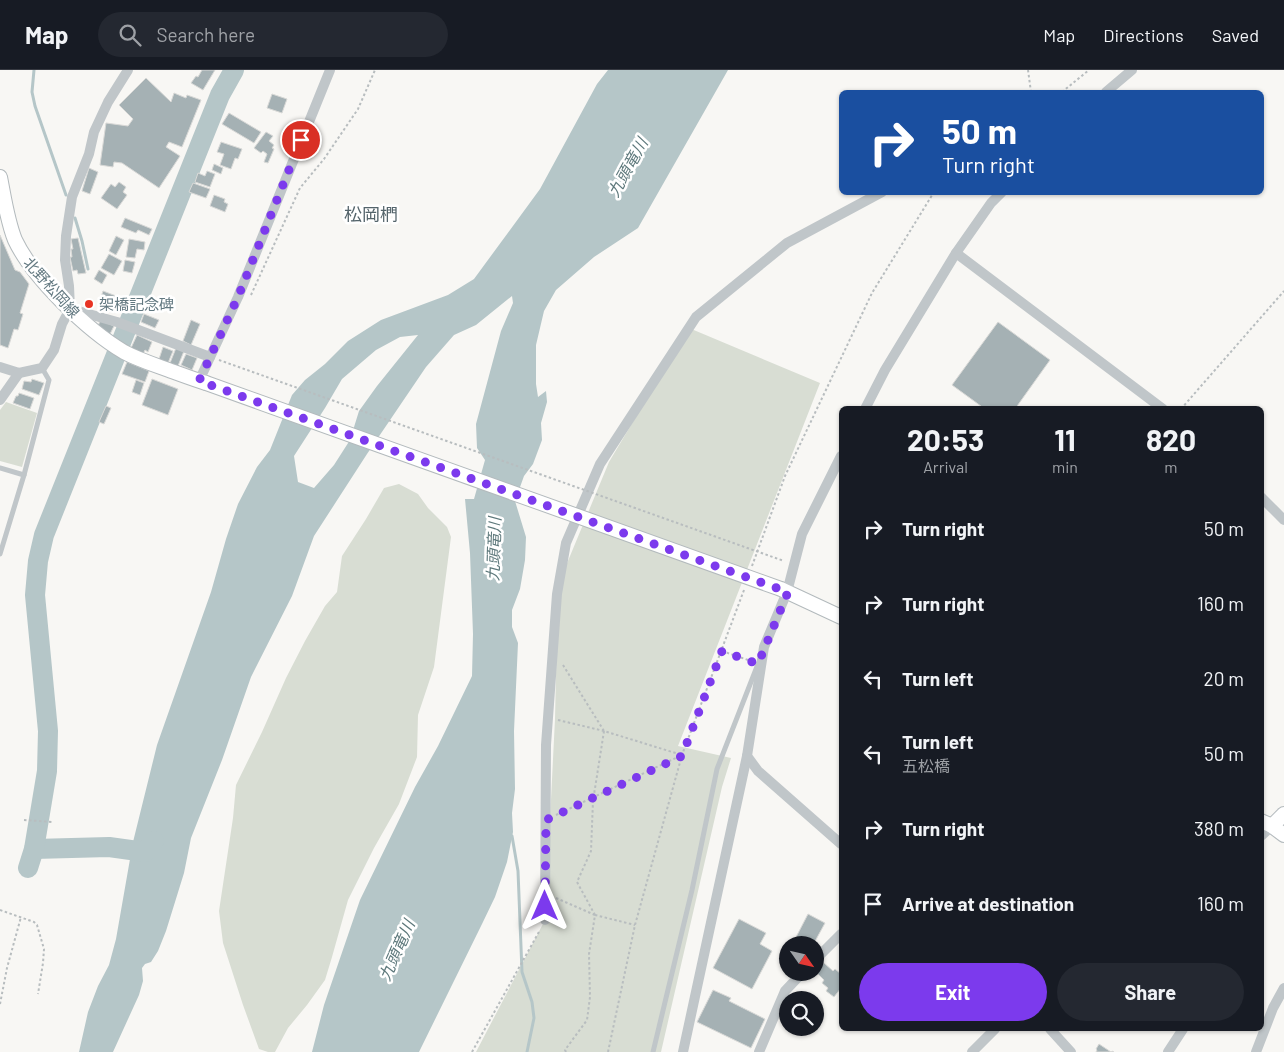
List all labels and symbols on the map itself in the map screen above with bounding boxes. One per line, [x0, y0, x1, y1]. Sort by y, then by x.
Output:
pin [280, 119, 322, 161]
water label: 九頭竜川 [603, 133, 652, 200]
district label: 松岡椚 [344, 203, 398, 225]
street label: 北野松岡線 [20, 253, 84, 321]
place label: 架橋記念碑 [99, 295, 174, 313]
marker: 架橋記念碑 [83, 298, 95, 310]
water label: 九頭竜川 [482, 515, 504, 581]
position arrow [518, 879, 570, 931]
water label: 九頭竜川 [374, 915, 419, 983]
north arrow [779, 936, 824, 981]

